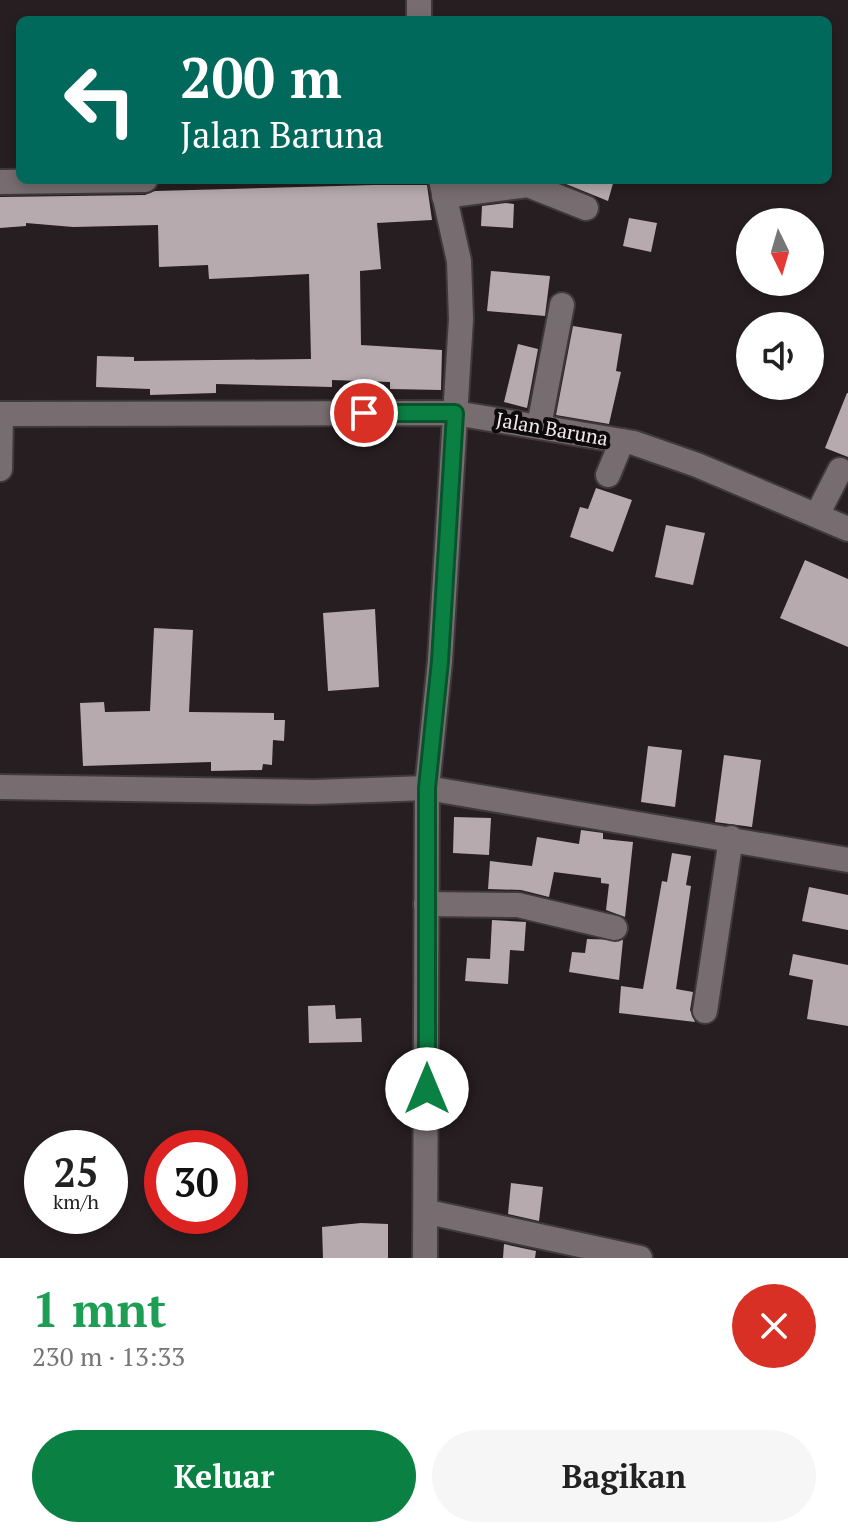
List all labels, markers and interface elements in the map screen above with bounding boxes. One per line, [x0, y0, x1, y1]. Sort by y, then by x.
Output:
text: 200 m [180, 40, 342, 114]
icon: left [48, 48, 152, 152]
text: Jalan Baruna [180, 111, 384, 158]
north arrow [736, 208, 824, 296]
map controls [736, 208, 824, 400]
button: sound [736, 312, 824, 400]
pin [330, 379, 398, 447]
icon: arrive [342, 391, 386, 435]
street label: Jalan Baruna [494, 405, 610, 452]
position arrow [385, 1047, 469, 1131]
speed limit sign: 30 [144, 1130, 248, 1234]
text: 25 [53, 1145, 99, 1198]
text: km/h [53, 1188, 99, 1215]
text: 1 mnt [32, 1277, 167, 1341]
button: close [732, 1284, 816, 1368]
text: 230 m · 13:33 [32, 1339, 185, 1373]
button: Keluar [32, 1430, 416, 1522]
button: Bagikan [432, 1430, 816, 1522]

